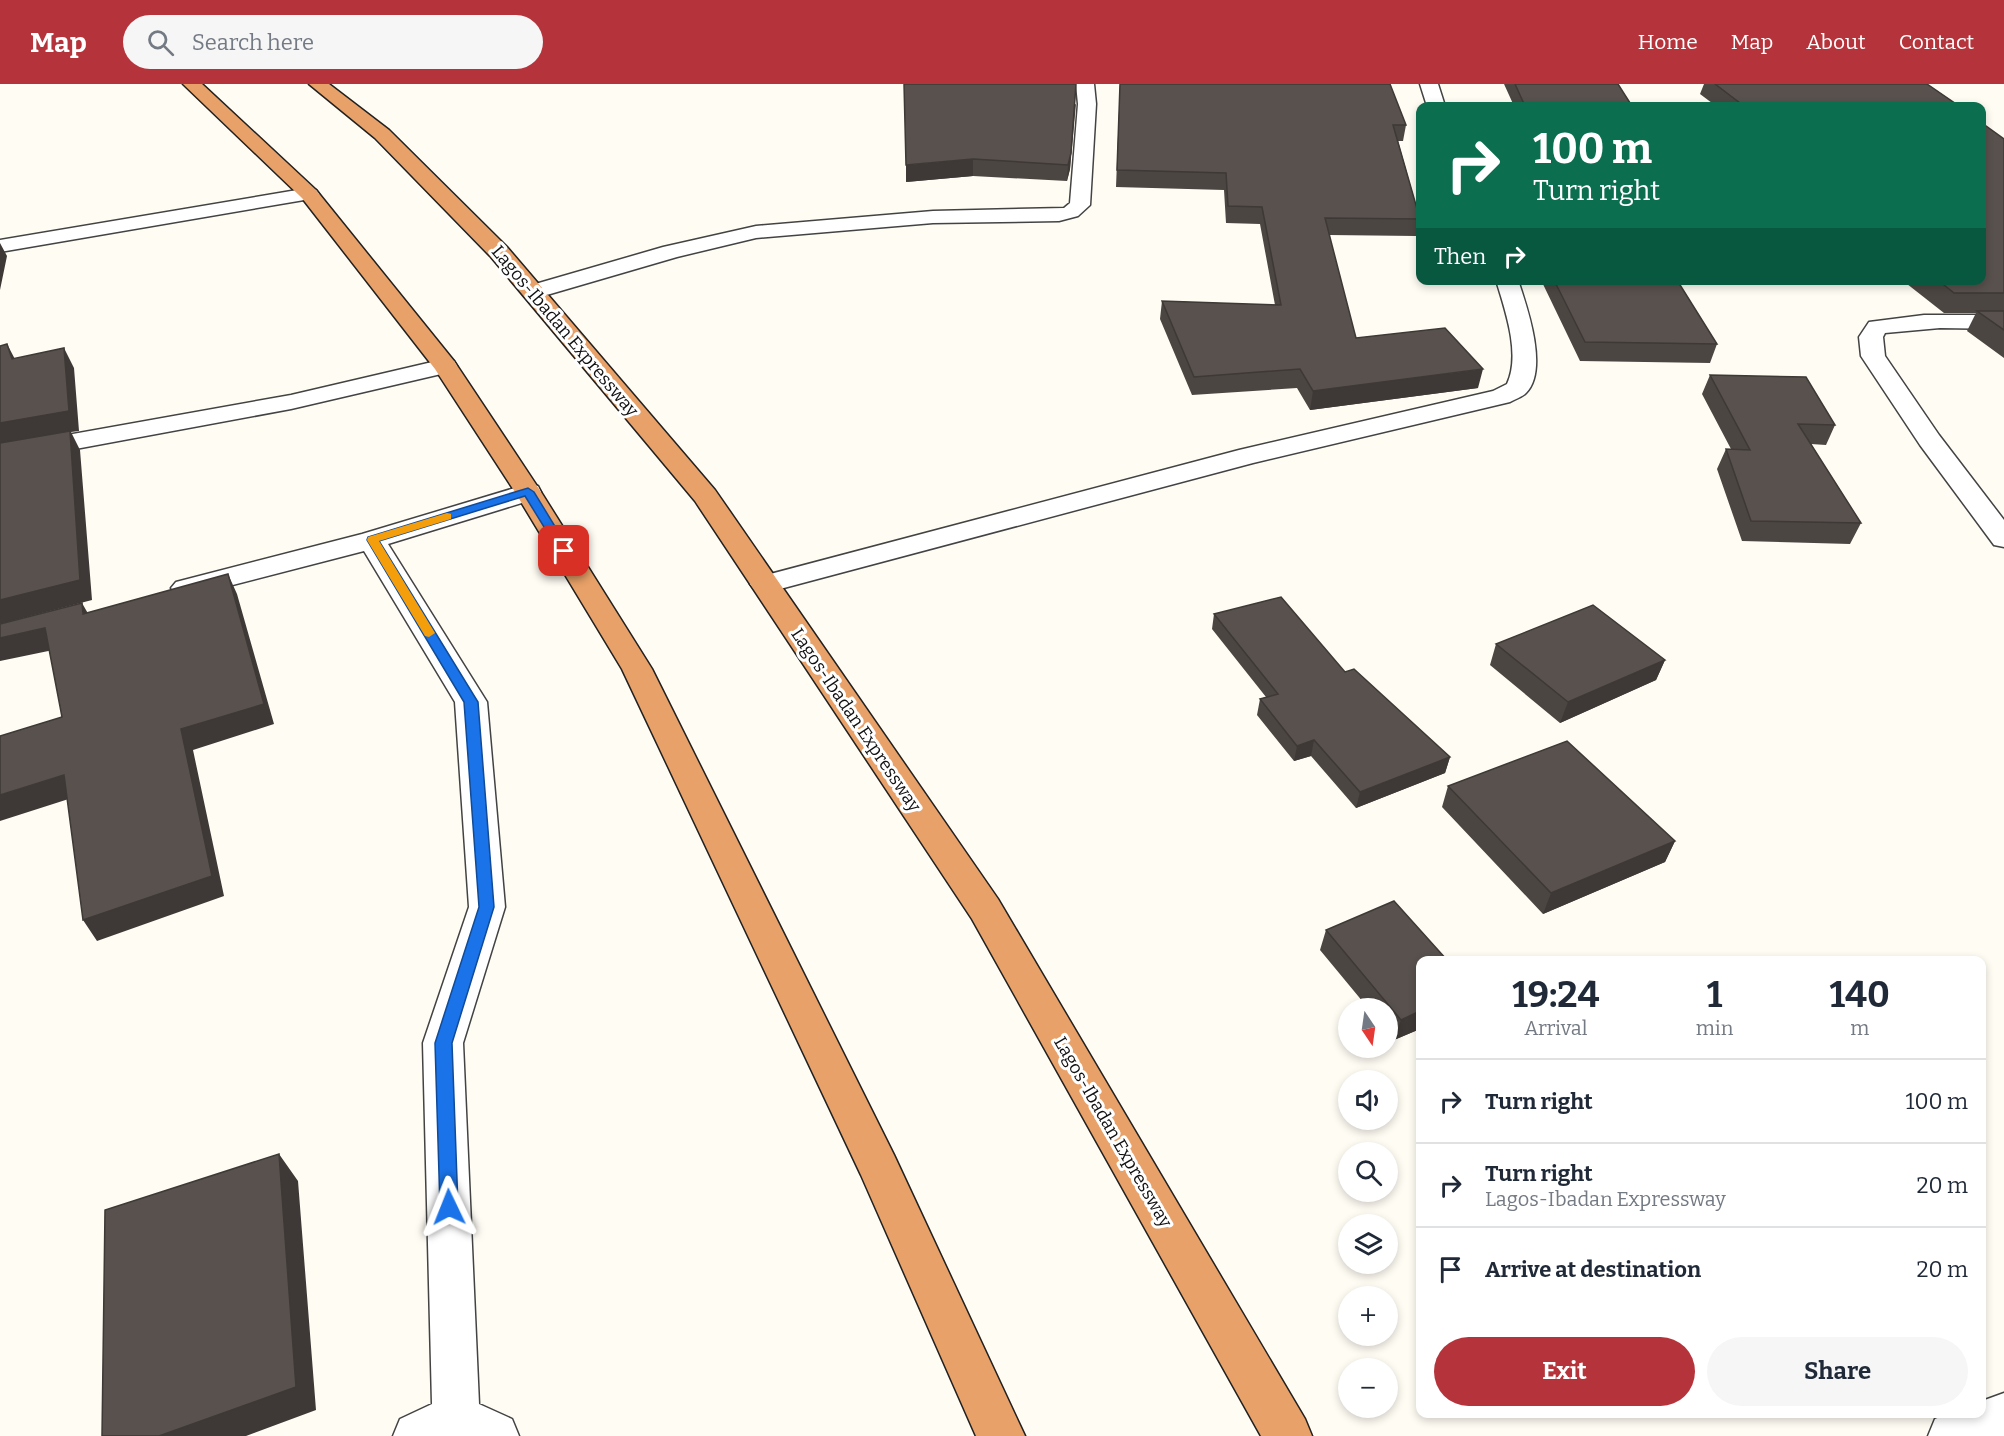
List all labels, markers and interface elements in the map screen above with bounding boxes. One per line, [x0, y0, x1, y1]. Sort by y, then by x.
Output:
search box [123, 15, 543, 69]
text: Map [30, 26, 87, 59]
icon: search [144, 26, 177, 59]
text: Search here [192, 29, 314, 56]
text: Home [1638, 29, 1698, 55]
text: Map [1731, 29, 1773, 55]
text: About [1806, 29, 1866, 55]
text: Contact [1899, 29, 1974, 55]
text: 100 m [1533, 124, 1652, 174]
icon: right [1434, 126, 1512, 204]
text: Turn right [1533, 175, 1660, 207]
icon: right [1498, 240, 1531, 273]
street label: Lagos-Ibadan Expressway [487, 241, 643, 421]
text: Then [1434, 243, 1486, 270]
pin [538, 525, 589, 576]
icon: arrive [547, 534, 580, 567]
street label: Lagos-Ibadan Expressway [786, 624, 926, 816]
text: 19:24 [1512, 973, 1600, 1017]
text: 1 [1707, 973, 1722, 1017]
text: 140 [1830, 973, 1890, 1017]
north arrow [1338, 998, 1398, 1058]
map controls [1338, 998, 1398, 1418]
text: Arrival [1524, 1016, 1588, 1040]
text: min [1696, 1016, 1733, 1040]
text: m [1850, 1016, 1869, 1040]
street label: Lagos-Ibadan Expressway [1049, 1033, 1177, 1232]
button: sound [1338, 1070, 1398, 1130]
icon: right [1434, 1085, 1467, 1118]
text: Turn right [1485, 1088, 1593, 1115]
text: 100 m [1905, 1088, 1968, 1115]
button: search [1338, 1142, 1398, 1202]
text: Turn right [1485, 1160, 1593, 1187]
icon: right [1434, 1169, 1467, 1202]
text: 20 m [1917, 1172, 1968, 1199]
position arrow [417, 1175, 481, 1239]
text: Lagos-Ibadan Expressway [1485, 1187, 1726, 1211]
button: layers [1338, 1214, 1398, 1274]
icon: arrive [1434, 1253, 1467, 1286]
text: Arrive at destination [1485, 1256, 1701, 1283]
text: 20 m [1917, 1256, 1968, 1283]
button: + [1338, 1286, 1398, 1346]
button: Exit [1434, 1337, 1695, 1406]
button: Share [1707, 1337, 1968, 1406]
button: − [1338, 1358, 1398, 1418]

